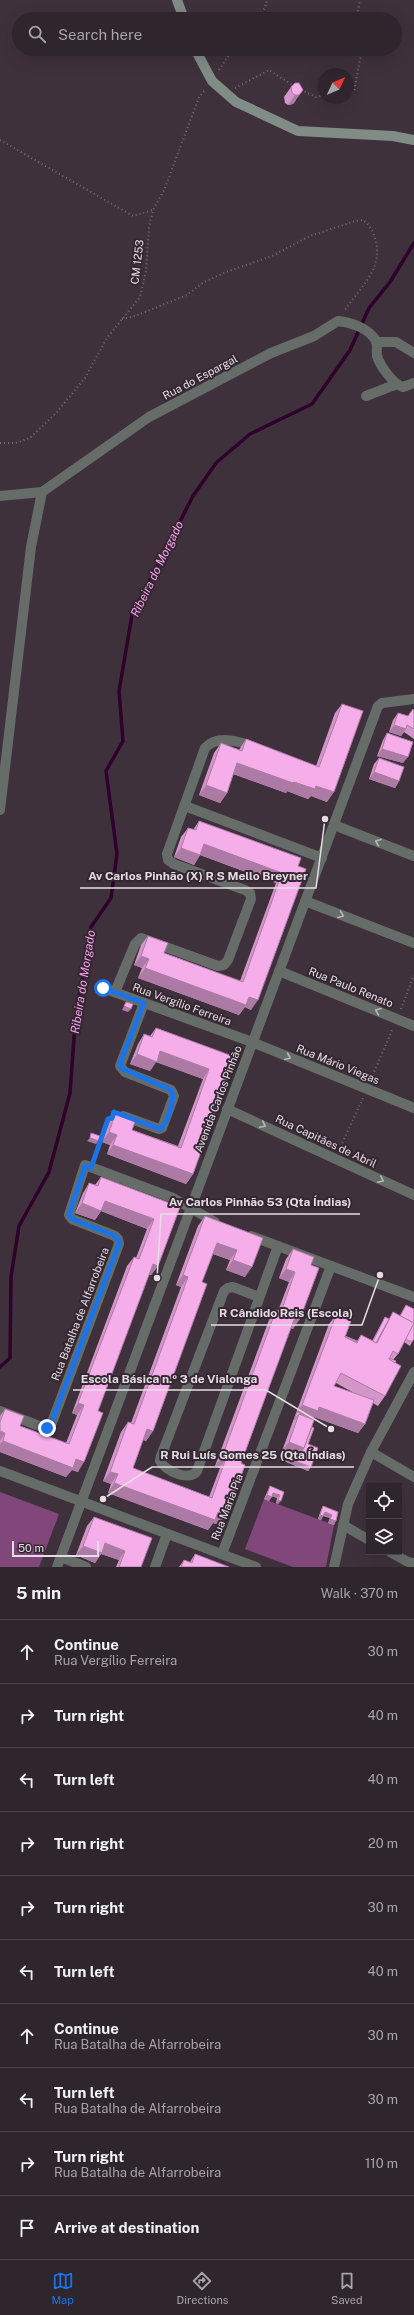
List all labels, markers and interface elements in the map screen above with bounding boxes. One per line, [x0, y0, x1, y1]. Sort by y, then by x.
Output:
search box [12, 12, 402, 56]
icon: search [26, 23, 48, 45]
text: Search here [58, 26, 142, 43]
north arrow [318, 68, 354, 104]
street label: CM 1253 [128, 239, 146, 285]
street label: Rua do Espargal [161, 352, 239, 402]
water label: Ribeira do Morgado [128, 518, 186, 619]
one-way arrow [374, 839, 382, 847]
callout: Av Carlos Pinhão (X) R S Mello Breyner [80, 864, 316, 888]
text: Av Carlos Pinhão (X) R S Mello Breyner [88, 869, 308, 883]
one-way arrow [337, 910, 345, 918]
water label: Ribeira do Morgado [68, 929, 98, 1035]
street label: Rua Paulo Renato [307, 965, 395, 1009]
route start [94, 979, 112, 997]
street label: Rua Vergílio Ferreira [131, 981, 233, 1027]
one-way arrow [374, 1008, 382, 1016]
street label: Rua Mário Viegas [295, 1042, 382, 1086]
street label: Avenida Carlos Pinhão [192, 1044, 244, 1154]
one-way arrow [285, 1052, 292, 1060]
street label: Rua Capitães de Abril [274, 1112, 378, 1170]
one-way arrow [258, 1120, 266, 1128]
one-way arrow [376, 1175, 384, 1183]
callout: Av Carlos Pinhão 53 (Qta Índias) [161, 1190, 360, 1214]
text: Av Carlos Pinhão 53 (Qta Índias) [169, 1195, 351, 1209]
street label: Rua Batalha de Alfarrobeira [49, 1246, 111, 1382]
callout: R Cândido Reis (Escola) [211, 1301, 362, 1325]
text: R Cândido Reis (Escola) [219, 1306, 353, 1320]
callout: Escola Básica n.º 3 de Vialonga [73, 1366, 266, 1390]
text: Escola Básica n.º 3 de Vialonga [81, 1372, 258, 1386]
route end [38, 1419, 56, 1437]
callout: R Rui Luís Gomes 25 (Qta Índias) [152, 1443, 354, 1467]
text: R Rui Luís Gomes 25 (Qta Índias) [160, 1448, 346, 1462]
street label: Rua Maria Pia [209, 1472, 245, 1542]
map controls [366, 1483, 402, 1555]
button: locate [366, 1483, 402, 1519]
button: layers [366, 1519, 402, 1555]
scale bar [12, 1539, 99, 1558]
text: 50 m [18, 1542, 44, 1554]
text: 5 min [16, 1583, 61, 1603]
text: Walk · 370 m [321, 1586, 398, 1601]
text: Continue [54, 1636, 119, 1653]
icon: ahead [16, 1641, 38, 1663]
text: 30 m [368, 1644, 398, 1659]
text: Rua Vergílio Ferreira [54, 1653, 177, 1668]
icon: right [16, 1705, 38, 1727]
text: Turn right [54, 1707, 124, 1724]
text: 40 m [367, 1708, 398, 1723]
icon: left [16, 1769, 38, 1791]
text: Turn left [54, 1771, 115, 1788]
text: 40 m [367, 1772, 398, 1787]
icon: right [16, 1833, 38, 1855]
text: Turn right [54, 1835, 124, 1852]
text: 20 m [368, 1836, 398, 1851]
icon: right [16, 1897, 38, 1919]
text: Turn right [54, 1899, 124, 1916]
text: 30 m [368, 1900, 398, 1915]
icon: left [16, 1961, 38, 1983]
text: Turn left [54, 1963, 115, 1980]
text: 40 m [367, 1964, 398, 1979]
text: Continue [54, 2020, 119, 2037]
icon: ahead [16, 2025, 38, 2047]
text: 30 m [368, 2028, 398, 2043]
text: Rua Batalha de Alfarrobeira [54, 2037, 221, 2052]
text: Turn left [54, 2084, 115, 2101]
icon: left [16, 2089, 38, 2111]
text: 30 m [368, 2092, 398, 2107]
text: Rua Batalha de Alfarrobeira [54, 2101, 221, 2116]
text: Turn right [54, 2148, 124, 2165]
icon: right [16, 2153, 38, 2175]
text: 110 m [365, 2156, 398, 2171]
text: Rua Batalha de Alfarrobeira [54, 2165, 221, 2180]
icon: arrive [16, 2217, 38, 2239]
text: Arrive at destination [54, 2219, 199, 2236]
tab: Map [51, 2270, 74, 2306]
tab: Directions [177, 2270, 228, 2306]
tab: Saved [331, 2270, 363, 2306]

